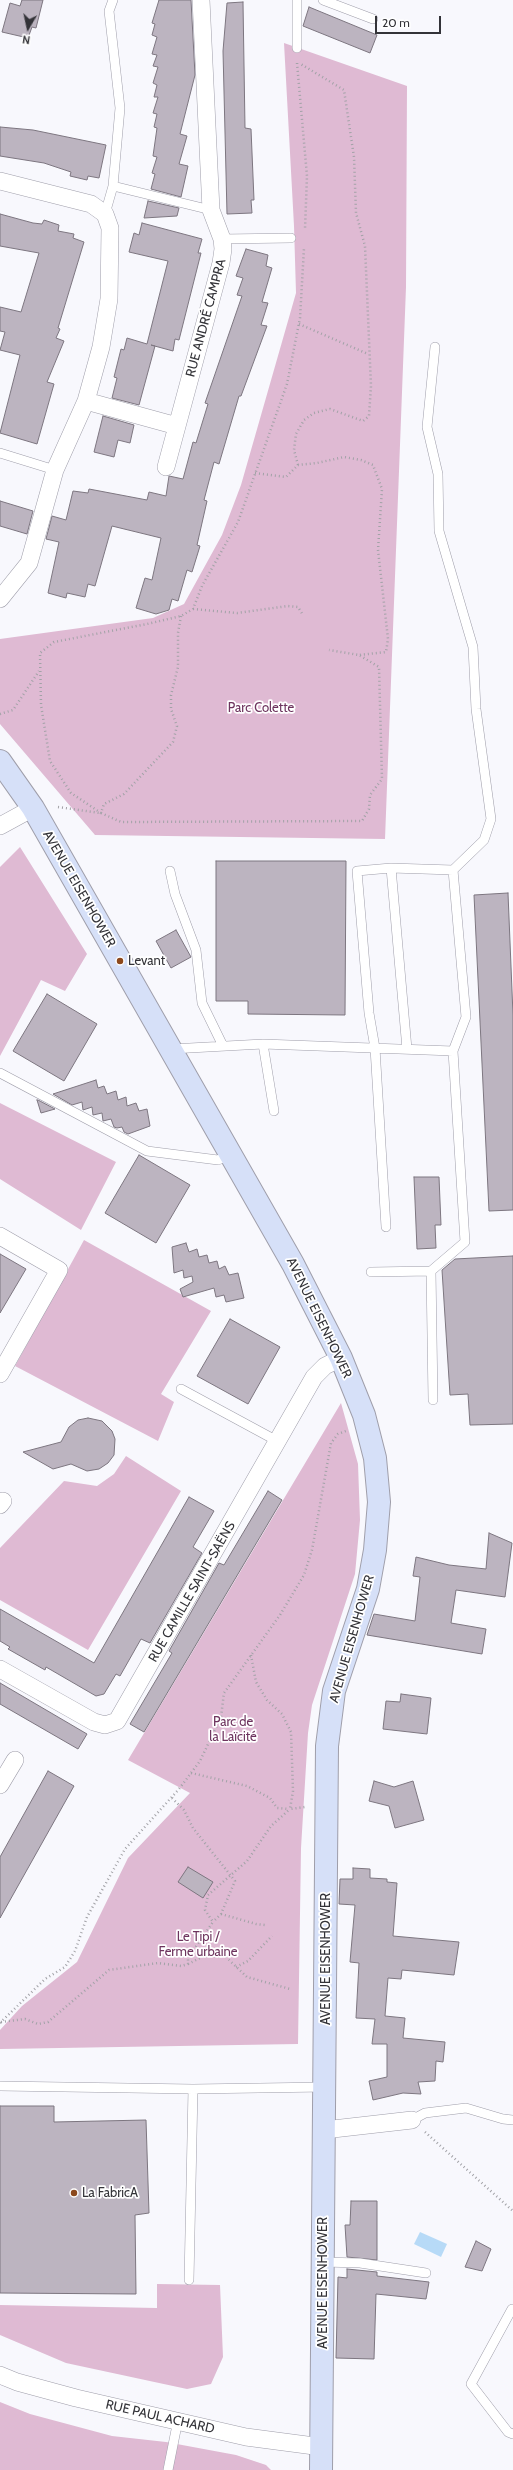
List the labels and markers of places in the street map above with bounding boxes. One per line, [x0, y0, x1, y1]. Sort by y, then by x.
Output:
place label: Levant [128, 953, 165, 969]
marker: Levant [115, 956, 125, 966]
place label: La FabricA [82, 2185, 138, 2201]
marker: La FabricA [69, 2188, 79, 2198]

